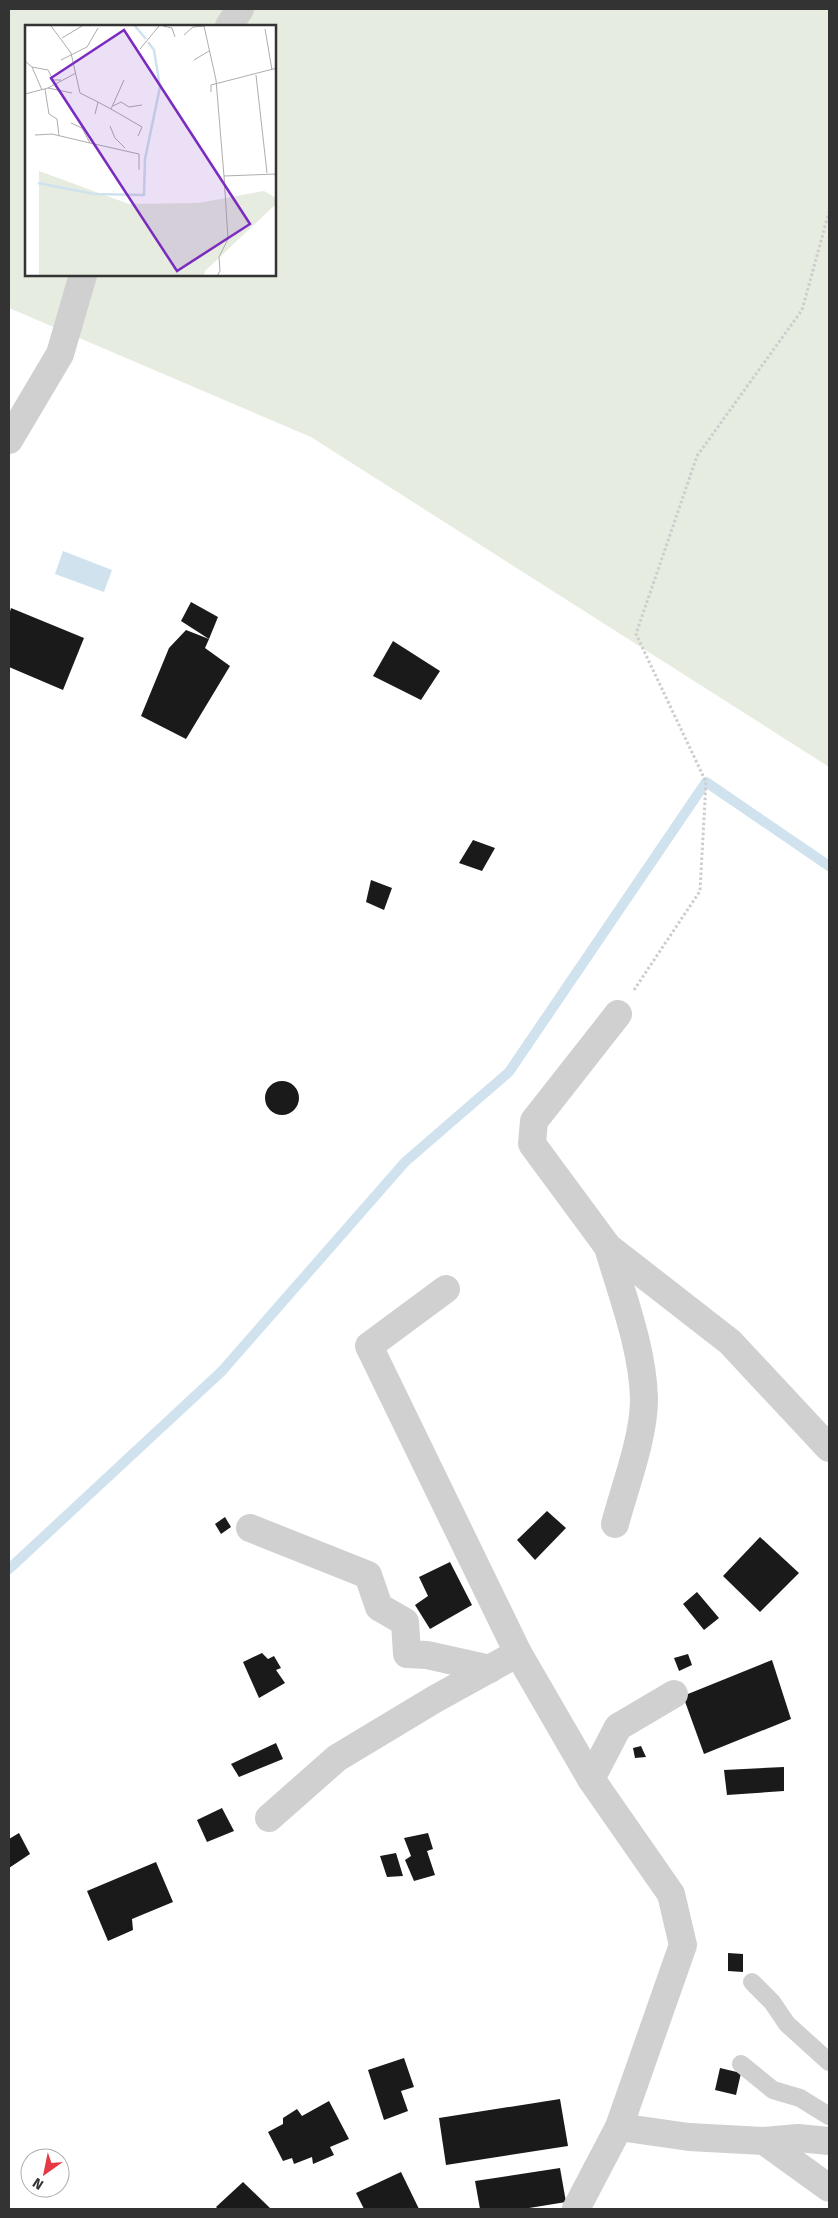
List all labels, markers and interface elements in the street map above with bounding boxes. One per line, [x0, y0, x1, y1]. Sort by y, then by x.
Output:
inset map [25, 25, 276, 276]
north arrow [20, 2148, 70, 2198]
text: N [30, 2174, 47, 2193]

